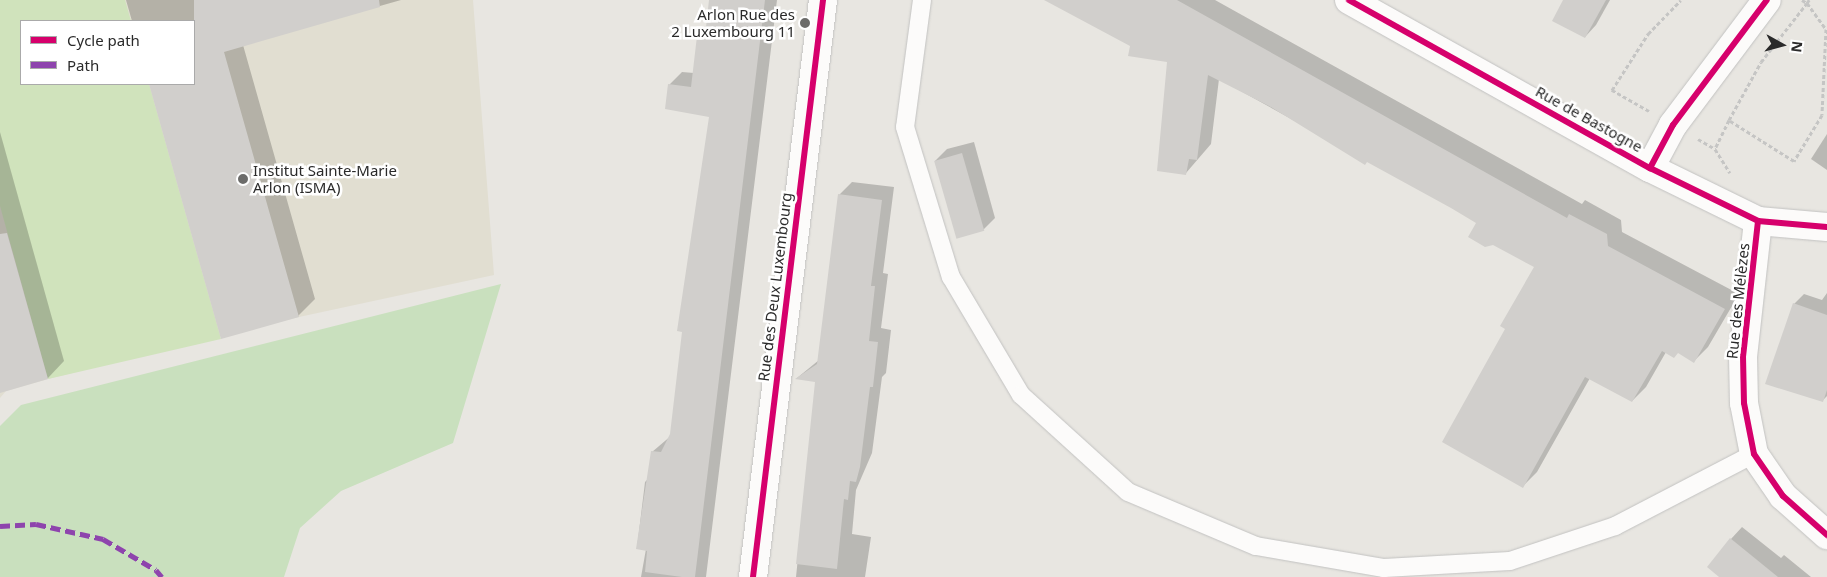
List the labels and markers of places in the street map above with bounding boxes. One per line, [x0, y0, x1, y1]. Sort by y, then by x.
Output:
place label: Arlon Rue des 2 Luxembourg 11 [671, 5, 795, 40]
marker: Arlon Rue des 2 Luxembourg 11 [799, 17, 811, 29]
place label: Institut Sainte-Marie Arlon (ISMA) [253, 161, 397, 196]
marker: Institut Sainte-Marie Arlon (ISMA) [237, 173, 249, 185]

